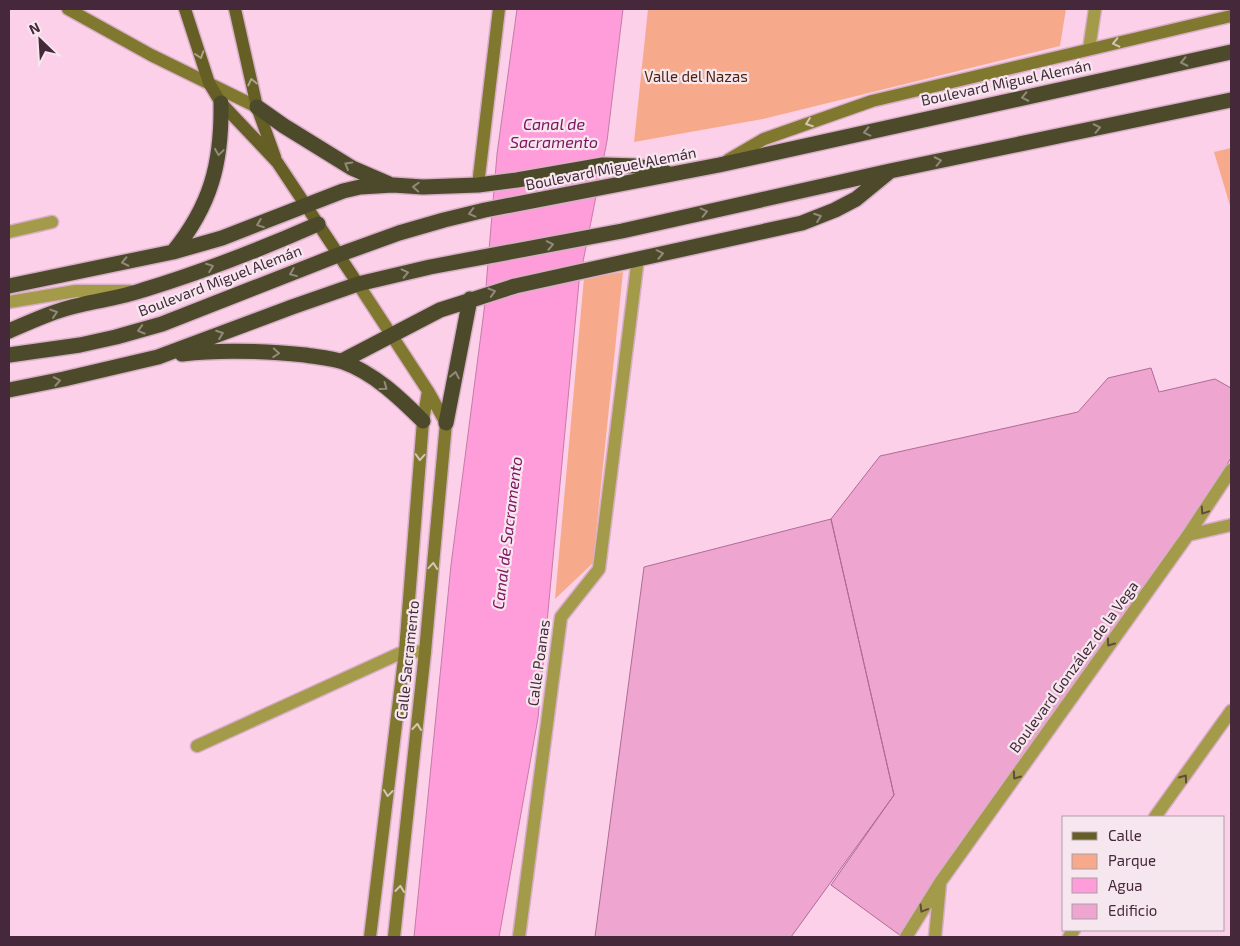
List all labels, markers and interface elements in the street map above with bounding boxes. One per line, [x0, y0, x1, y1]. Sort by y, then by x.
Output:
north arrow [15, 15, 65, 65]
text: N [26, 18, 42, 38]
one-way arrow [1111, 37, 1120, 48]
one-way arrow [194, 50, 204, 59]
street label: Boulevard Miguel Alemán [919, 55, 1093, 109]
one-way arrow [1179, 56, 1188, 67]
park label: Valle del Nazas [644, 67, 748, 85]
one-way arrow [247, 78, 257, 87]
one-way arrow [1020, 91, 1029, 102]
water label: Canal de Sacramento [510, 114, 598, 151]
one-way arrow [806, 117, 814, 127]
one-way arrow [1092, 123, 1101, 134]
one-way arrow [863, 126, 871, 137]
street label: Boulevard Miguel Alemán [524, 143, 698, 193]
one-way arrow [214, 148, 225, 156]
one-way arrow [933, 156, 942, 167]
one-way arrow [345, 162, 354, 172]
one-way arrow [412, 181, 420, 192]
one-way arrow [467, 207, 476, 218]
one-way arrow [699, 208, 708, 218]
one-way arrow [813, 213, 822, 223]
one-way arrow [256, 218, 265, 228]
one-way arrow [546, 240, 555, 251]
street label: Boulevard Miguel Alemán [135, 241, 304, 320]
one-way arrow [656, 249, 665, 259]
one-way arrow [121, 256, 130, 267]
one-way arrow [205, 263, 213, 273]
one-way arrow [289, 267, 298, 278]
one-way arrow [401, 268, 410, 279]
one-way arrow [488, 288, 496, 298]
one-way arrow [49, 309, 58, 319]
one-way arrow [137, 325, 146, 335]
one-way arrow [216, 330, 224, 340]
one-way arrow [273, 347, 281, 358]
one-way arrow [450, 370, 460, 379]
one-way arrow [52, 376, 61, 386]
one-way arrow [378, 381, 388, 390]
one-way arrow [415, 453, 426, 461]
water label: Canal de Sacramento [488, 455, 525, 610]
one-way arrow [1201, 505, 1210, 514]
one-way arrow [428, 561, 439, 569]
street label: Boulevard González de la Vega [1005, 577, 1141, 756]
street label: Calle Sacramento [392, 600, 422, 720]
street label: Calle Poanas [523, 618, 553, 707]
one-way arrow [1107, 638, 1116, 647]
one-way arrow [411, 723, 422, 731]
one-way arrow [1013, 770, 1022, 780]
one-way arrow [1178, 774, 1187, 784]
one-way arrow [383, 789, 393, 797]
legend [1062, 816, 1225, 931]
text: Calle [1108, 826, 1142, 844]
text: Parque [1108, 851, 1156, 869]
text: Agua [1108, 876, 1143, 894]
one-way arrow [394, 884, 405, 892]
text: Edificio [1108, 901, 1157, 919]
one-way arrow [920, 904, 930, 913]

